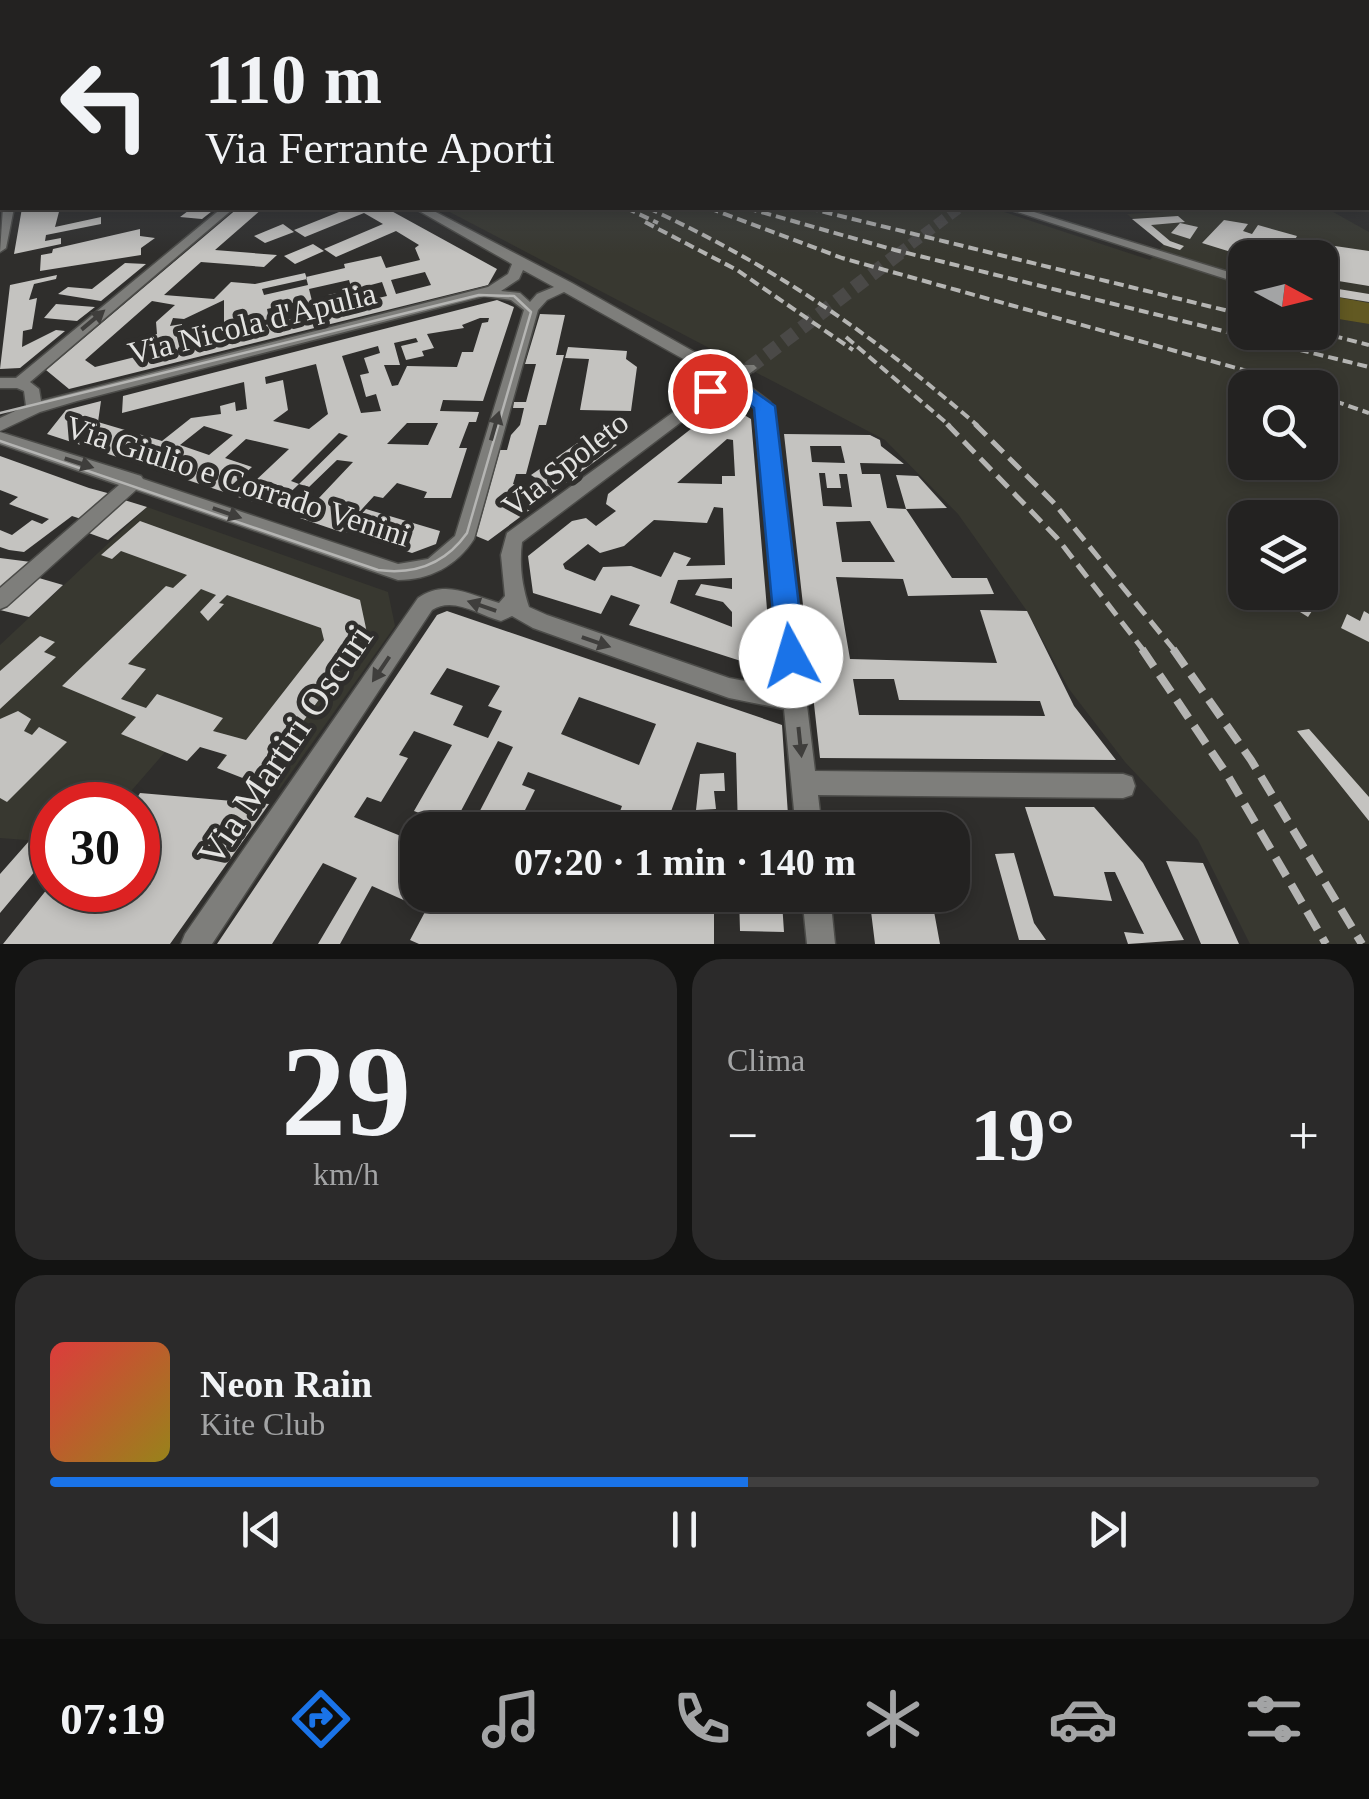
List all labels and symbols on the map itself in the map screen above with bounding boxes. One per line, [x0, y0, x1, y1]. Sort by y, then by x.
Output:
north arrow [1228, 240, 1338, 350]
street label: Via Nicola d'Apulia [124, 275, 380, 371]
one-way arrow [81, 310, 106, 331]
pin [668, 349, 753, 434]
street label: Via Spoleto [495, 404, 635, 524]
street label: Via Giulio e Corrado Venini [61, 408, 415, 554]
one-way arrow [488, 410, 503, 441]
one-way arrow [64, 457, 94, 472]
one-way arrow [212, 506, 242, 521]
one-way arrow [466, 598, 496, 613]
position arrow [739, 604, 843, 708]
street label: Via Martiri Oscuri [189, 617, 381, 873]
one-way arrow [582, 635, 612, 650]
one-way arrow [372, 655, 391, 682]
one-way arrow [792, 726, 808, 758]
speed limit sign: 30 [30, 782, 160, 912]

